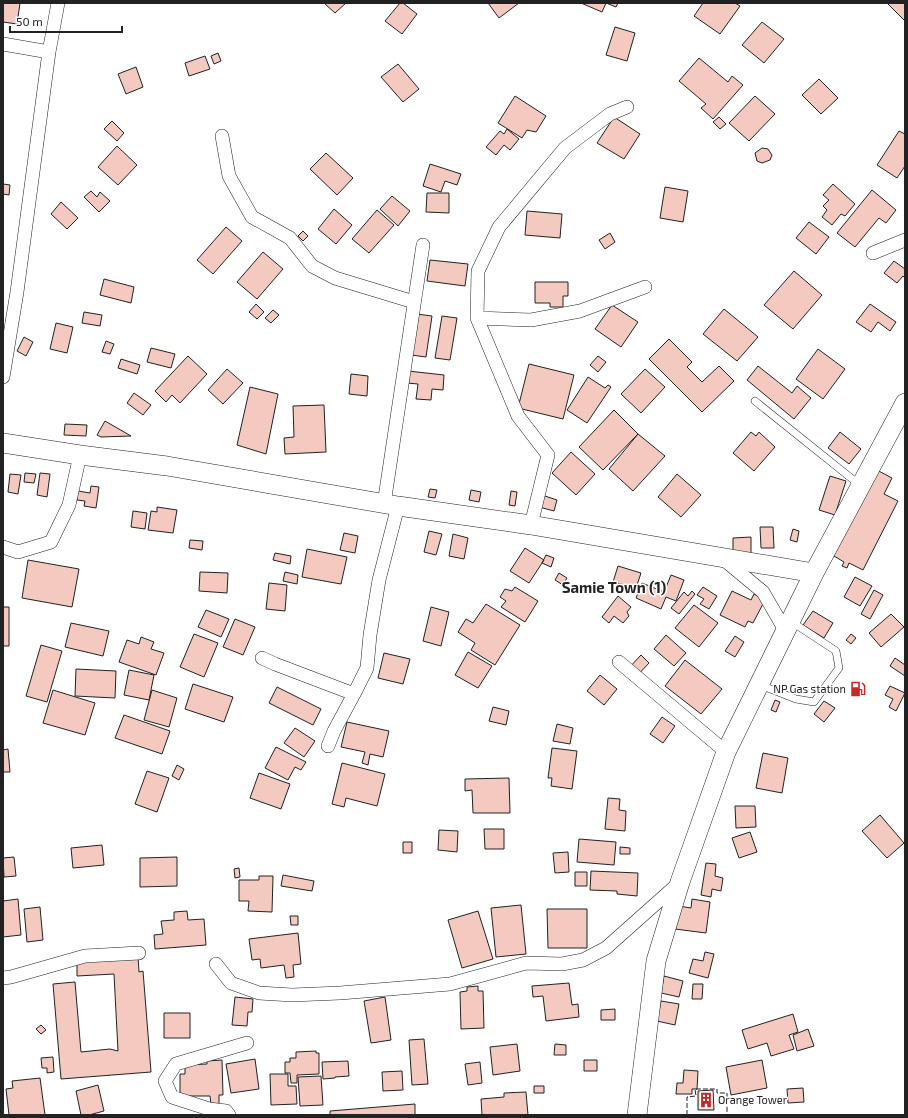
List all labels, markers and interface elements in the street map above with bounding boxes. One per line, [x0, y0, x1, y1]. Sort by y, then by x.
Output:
scale bar [10, 8, 122, 34]
text: 50 m [16, 14, 43, 28]
district label: Samie Town (1) [562, 578, 666, 596]
fuel station icon: NP Gas station [849, 680, 867, 698]
place label: NP Gas station [773, 682, 846, 695]
building icon: Orange Tower [697, 1091, 715, 1109]
place label: Orange Tower [718, 1093, 788, 1106]

